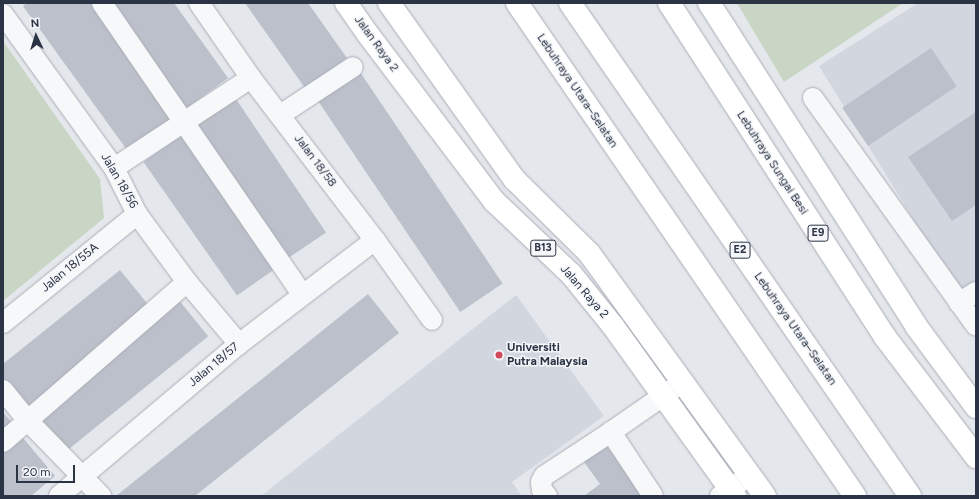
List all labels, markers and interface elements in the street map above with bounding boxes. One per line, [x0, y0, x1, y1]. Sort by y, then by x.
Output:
street label: Jalan Raya 2 [351, 13, 401, 75]
north arrow [16, 16, 56, 56]
text: N [30, 17, 40, 30]
street label: Lebuhraya Utara–Selatan [533, 31, 621, 151]
street label: Lebuhraya Sungai Besi [733, 109, 811, 217]
street label: Jalan 18/58 [291, 132, 339, 190]
street label: Jalan 18/56 [97, 151, 141, 211]
road number: E9 [807, 224, 829, 242]
road number: B13 [530, 239, 556, 257]
street label: Jalan 18/55A [38, 240, 102, 296]
road number: E2 [729, 241, 751, 259]
street label: Jalan Raya 2 [557, 262, 611, 322]
street label: Lebuhraya Utara–Selatan [751, 270, 839, 388]
street label: Jalan 18/57 [186, 340, 242, 390]
place label: Universiti Putra Malaysia [507, 341, 588, 369]
marker: Universiti Putra Malaysia [494, 350, 504, 360]
scale bar [18, 457, 77, 483]
text: 20 m [23, 465, 51, 479]

